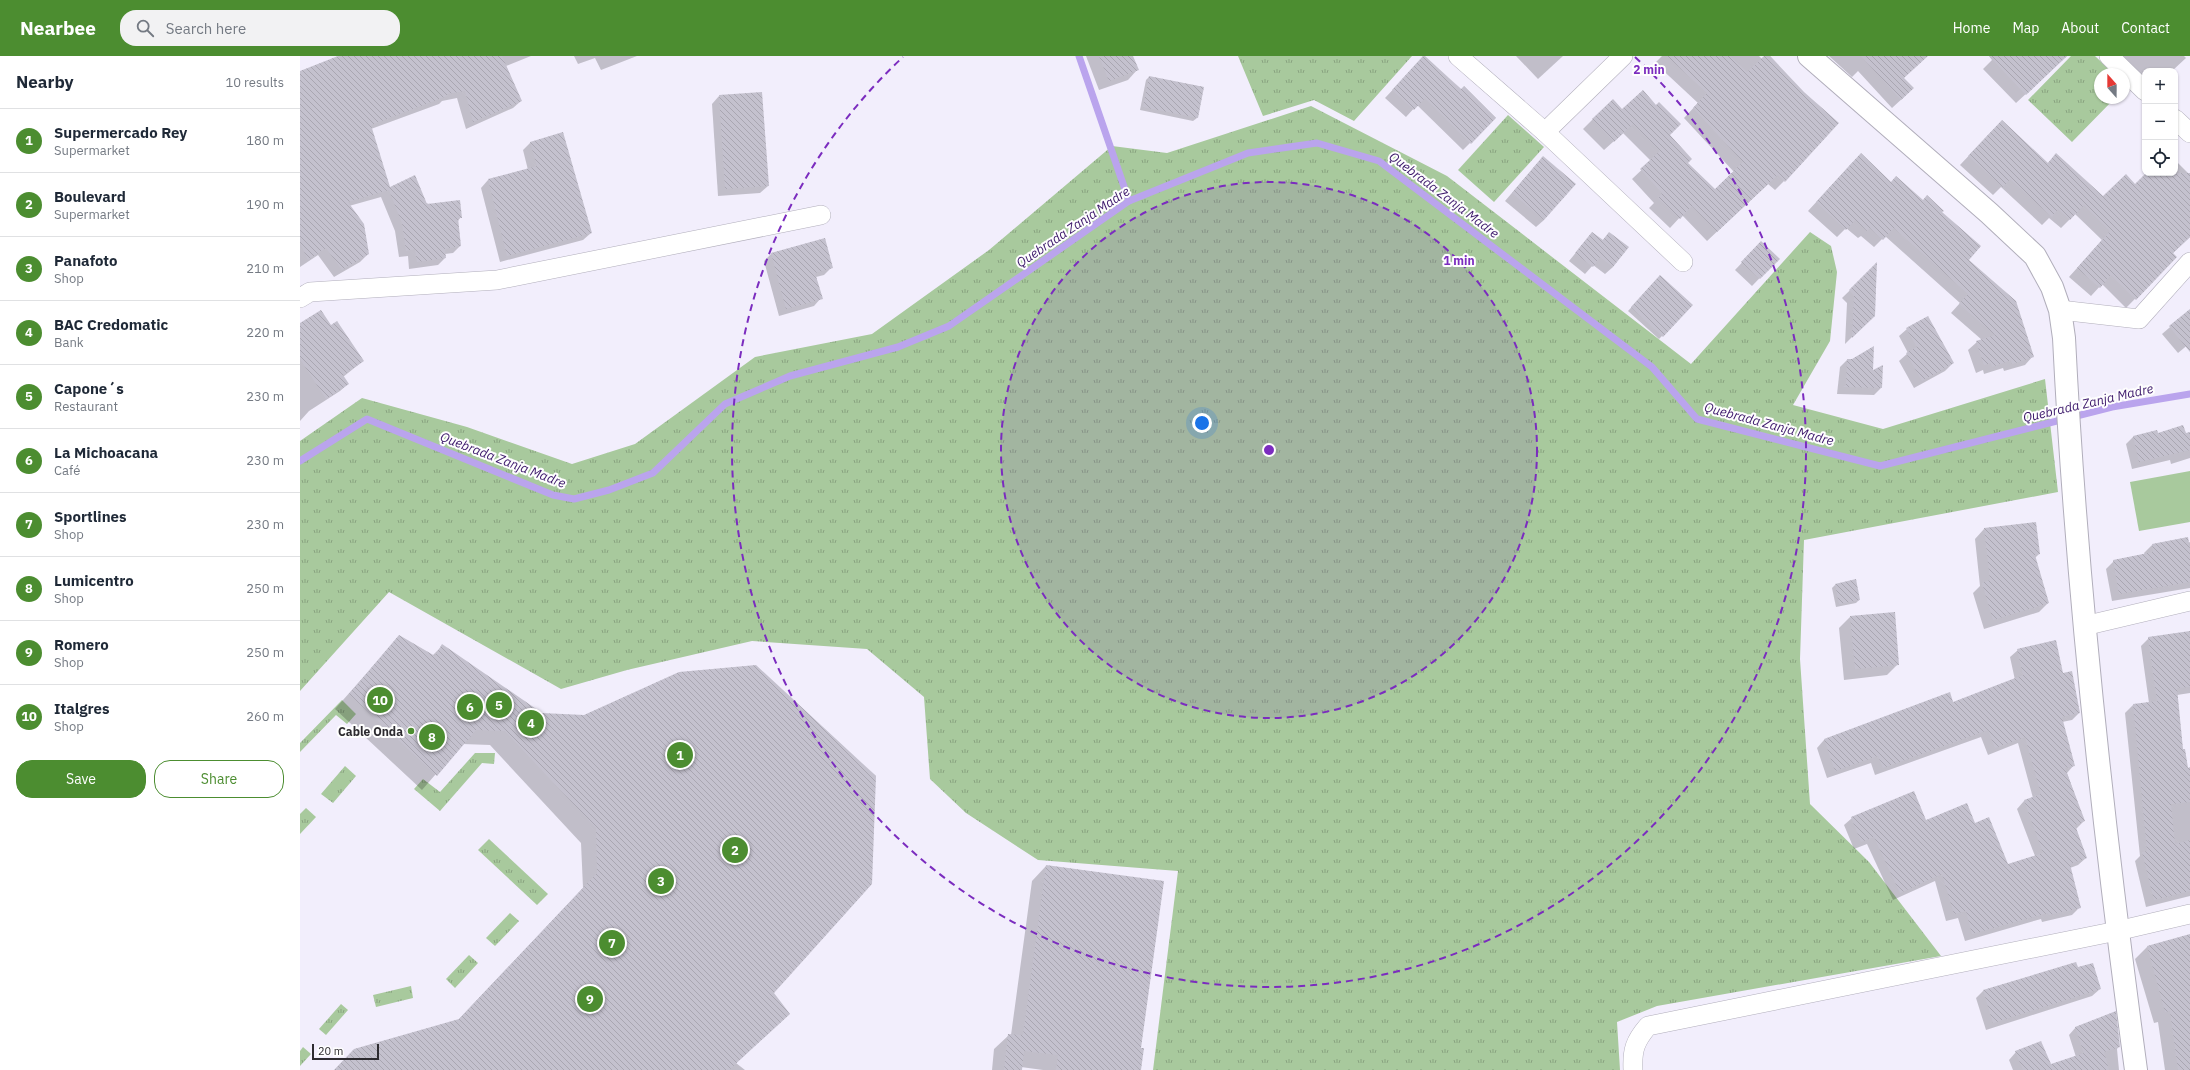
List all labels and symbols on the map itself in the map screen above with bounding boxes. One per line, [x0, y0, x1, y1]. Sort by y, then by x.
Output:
text: 2 min [1633, 62, 1665, 77]
north arrow [2094, 68, 2130, 104]
water label: Quebrada Zanja Madre [1386, 148, 1503, 242]
water label: Quebrada Zanja Madre [1013, 183, 1133, 271]
text: 1 min [1443, 253, 1475, 268]
water label: Quebrada Zanja Madre [2021, 380, 2155, 426]
water label: Quebrada Zanja Madre [1702, 399, 1836, 450]
your location [1192, 413, 1212, 433]
water label: Quebrada Zanja Madre [438, 428, 569, 492]
centre of rings [1262, 443, 1276, 457]
pin: 10 [367, 685, 393, 715]
pin: 5 [486, 690, 512, 720]
pin: 6 [457, 692, 483, 722]
pin: 4 [518, 708, 544, 738]
pin: 8 [419, 722, 445, 752]
place label: Cable Onda [338, 724, 403, 739]
marker: Cable Onda [406, 726, 416, 736]
pin: 1 [667, 740, 693, 770]
pin: 2 [722, 835, 748, 865]
pin: 3 [648, 866, 674, 896]
pin: 7 [599, 928, 625, 958]
pin: 9 [577, 984, 603, 1014]
scale bar [312, 1042, 379, 1061]

